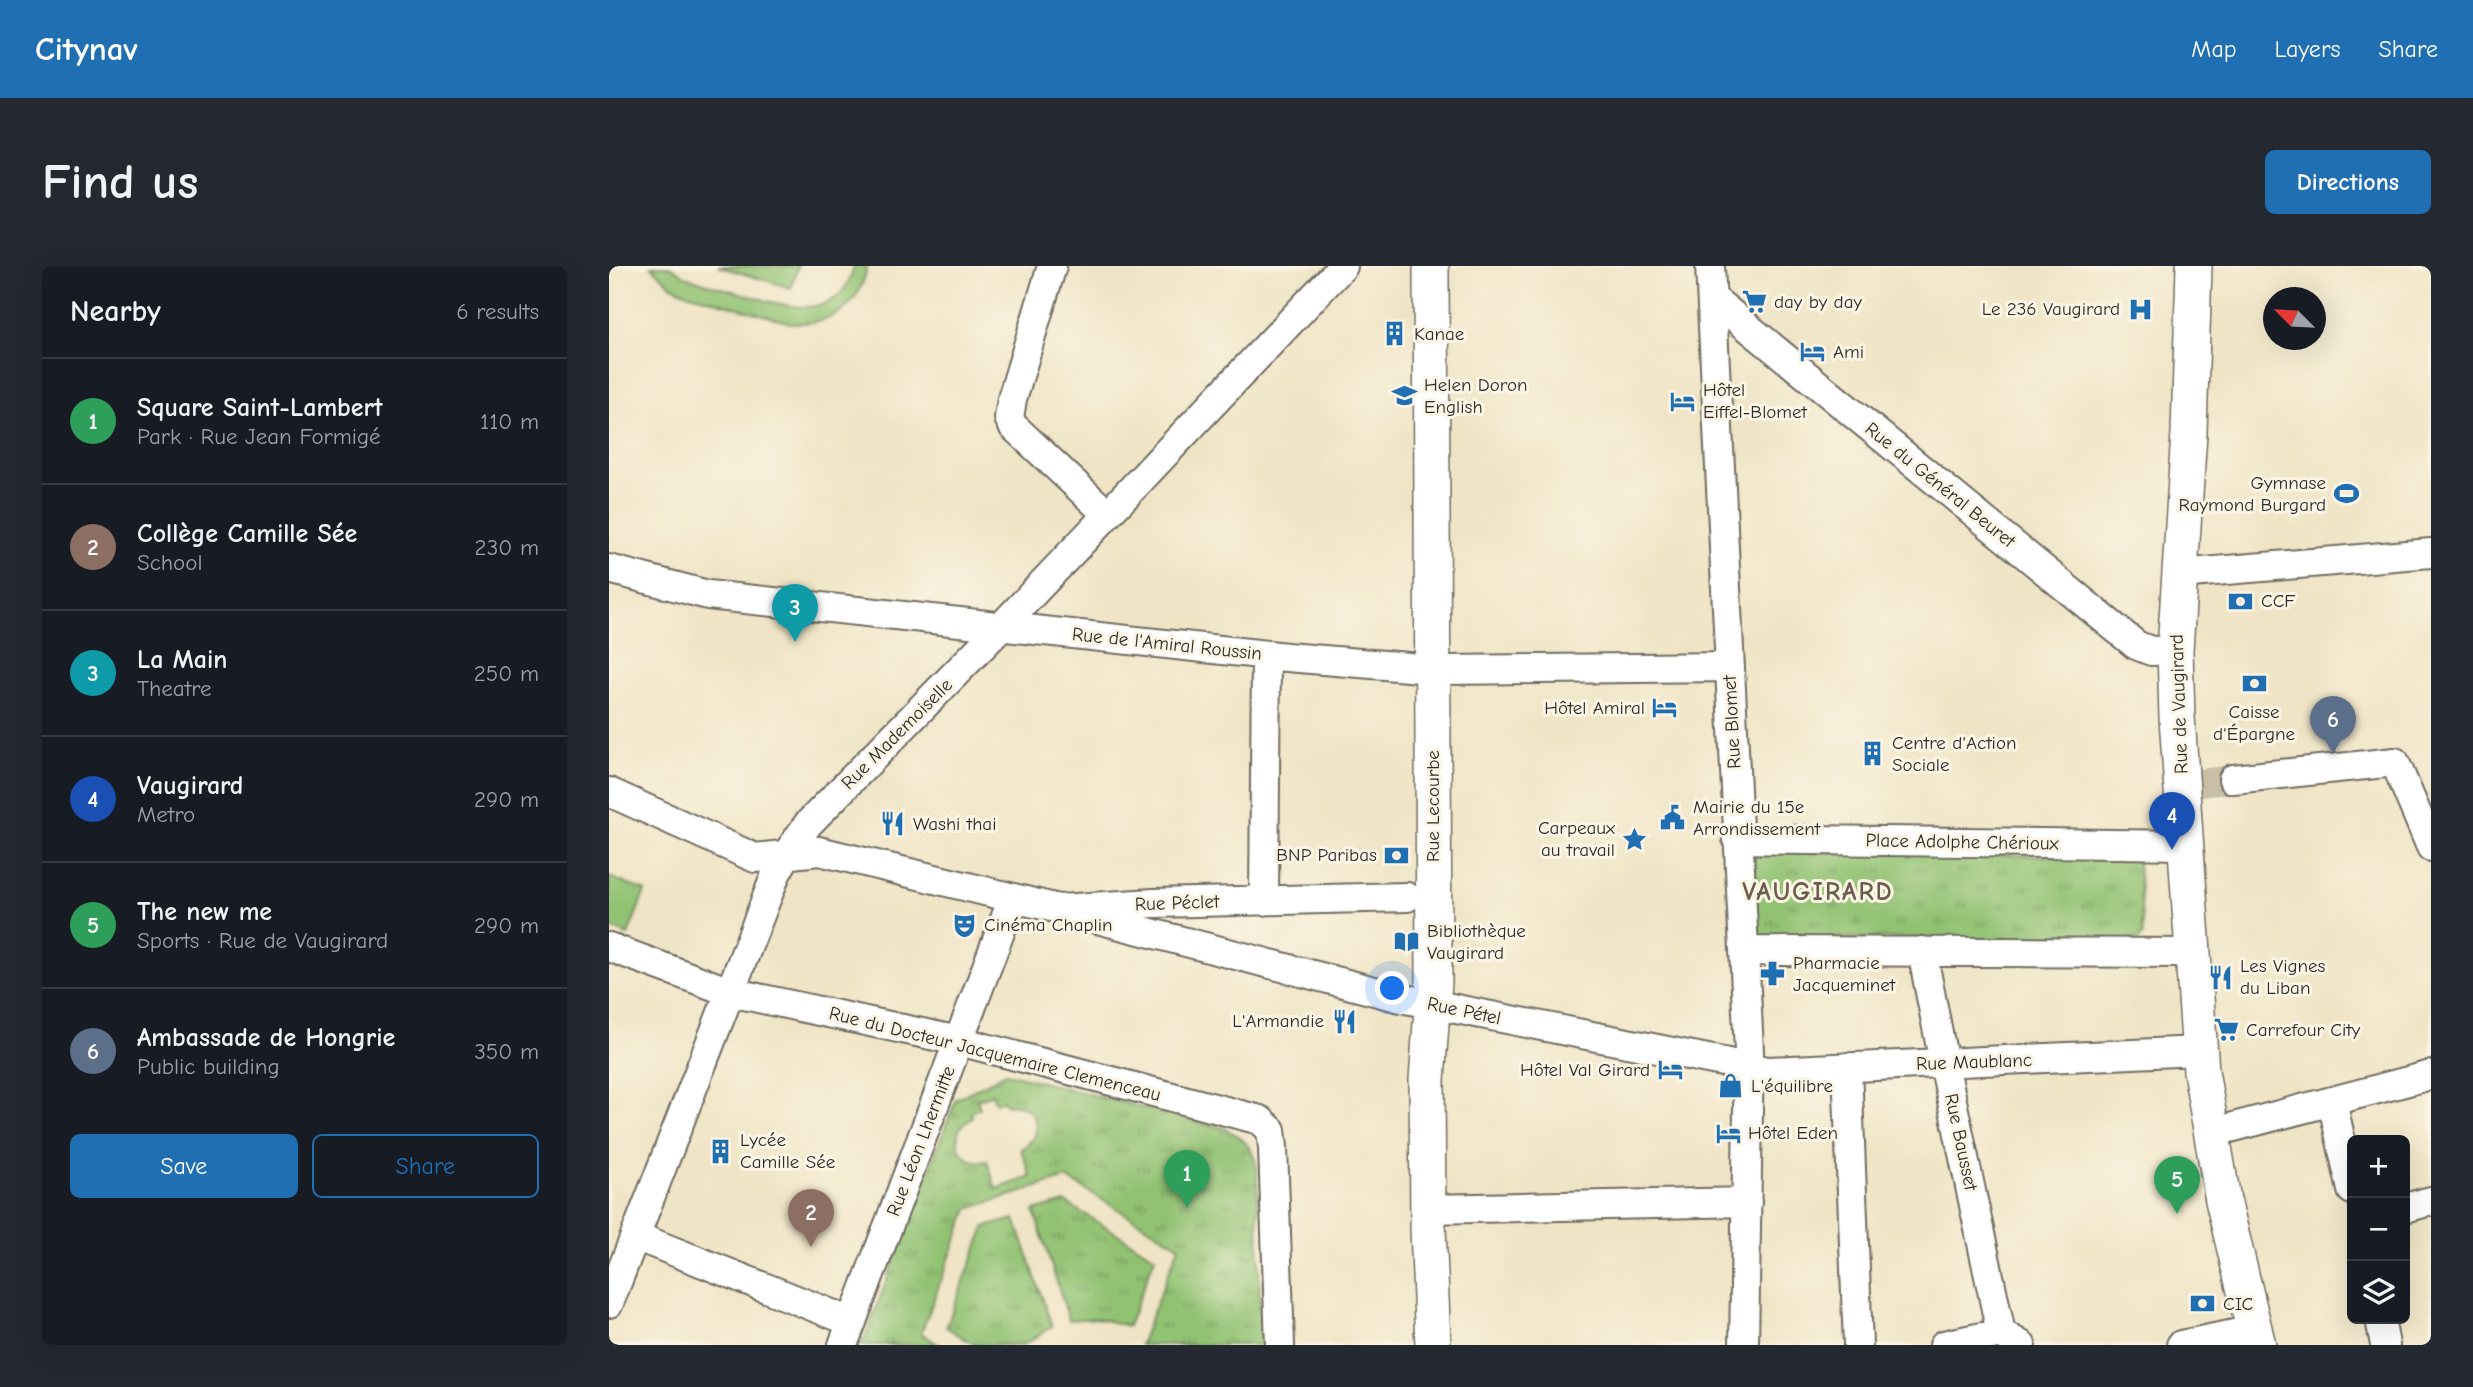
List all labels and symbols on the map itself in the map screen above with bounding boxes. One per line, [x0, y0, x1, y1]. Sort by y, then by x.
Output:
north arrow [2263, 287, 2326, 350]
supermarket icon: day by day [1740, 288, 1768, 316]
place label: day by day [1774, 291, 1862, 313]
hospital icon: Le 236 Vaugirard [2126, 295, 2154, 323]
place label: Le 236 Vaugirard [1982, 298, 2120, 320]
building icon: Kanae [1380, 320, 1408, 348]
place label: Kanae [1414, 323, 1464, 345]
hotel icon: Ami [1799, 338, 1827, 366]
place label: Ami [1833, 341, 1864, 363]
place label: Helen Doron English [1424, 374, 1528, 418]
place label: Hôtel Eiffel-Blomet [1703, 379, 1808, 423]
school or university icon: Helen Doron English [1390, 382, 1418, 410]
hotel icon: Hôtel Eiffel-Blomet [1669, 387, 1697, 415]
street label: Rue du Général Beuret [1860, 418, 2020, 553]
place label: Gymnase Raymond Burgard [2179, 472, 2326, 516]
sports icon: Gymnase Raymond Burgard [2332, 480, 2360, 508]
pin: 3 [772, 584, 818, 642]
bank icon: CCF [2227, 587, 2255, 615]
place label: CCF [2261, 590, 2295, 612]
street label: Rue de l'Amiral Roussin [1071, 623, 1263, 665]
street label: Rue de Vaugirard [2166, 634, 2192, 774]
bank icon: Caisse d'Épargne [2240, 670, 2268, 698]
street label: Rue Mademoiselle [837, 674, 957, 794]
street label: Rue Blomet [1719, 674, 1745, 769]
hotel icon: Hôtel Amiral [1651, 694, 1679, 722]
pin: 6 [2310, 696, 2356, 754]
place label: Hôtel Amiral [1544, 697, 1645, 719]
place label: Caisse d'Épargne [2213, 701, 2295, 745]
place label: Centre d'Action Sociale [1892, 732, 2016, 776]
building icon: Centre d'Action Sociale [1858, 740, 1886, 768]
street label: Rue Lecourbe [1422, 750, 1444, 862]
pin: 4 [2149, 792, 2195, 850]
place label: Mairie du 15e Arrondissement [1693, 796, 1821, 840]
public building icon: Mairie du 15e Arrondissement [1659, 804, 1687, 832]
restaurant icon: Washi thai [879, 810, 907, 838]
place label: Washi thai [913, 813, 996, 835]
place label: Carpeaux au travail [1538, 817, 1616, 861]
place icon: Carpeaux au travail [1621, 825, 1649, 853]
street label: Place Adolphe Chérioux [1865, 829, 2060, 855]
bank icon: BNP Paribas [1383, 841, 1411, 869]
place label: BNP Paribas [1276, 844, 1377, 866]
district label: VAUGIRARD [1742, 877, 1894, 907]
street label: Rue Péclet [1134, 891, 1220, 915]
theatre icon: Cinéma Chaplin [950, 911, 978, 939]
place label: Cinéma Chaplin [984, 914, 1113, 936]
place label: Bibliothèque Vaugirard [1427, 920, 1526, 964]
library icon: Bibliothèque Vaugirard [1393, 928, 1421, 956]
place label: Pharmacie Jacqueminet [1793, 952, 1896, 996]
place label: Les Vignes du Liban [2240, 955, 2326, 999]
pharmacy icon: Pharmacie Jacqueminet [1759, 960, 1787, 988]
restaurant icon: Les Vignes du Liban [2206, 963, 2234, 991]
your location [1375, 971, 1409, 1005]
street label: Rue Pétel [1425, 992, 1503, 1030]
street label: Rue du Docteur Jacquemaire Clemenceau [827, 1002, 1163, 1106]
restaurant icon: L'Armandie [1330, 1007, 1358, 1035]
place label: L'Armandie [1232, 1010, 1324, 1032]
supermarket icon: Carrefour City [2212, 1016, 2240, 1044]
place label: Carrefour City [2246, 1019, 2361, 1041]
street label: Rue Maublanc [1916, 1049, 2032, 1075]
hotel icon: Hôtel Val Girard [1656, 1056, 1684, 1084]
place label: Hôtel Val Girard [1520, 1059, 1650, 1081]
street label: Rue Léon Lhermitte [882, 1063, 960, 1219]
shop icon: L'équilibre [1717, 1072, 1745, 1100]
place label: L'équilibre [1751, 1075, 1833, 1097]
street label: Rue Bausset [1940, 1091, 1982, 1193]
hotel icon: Hôtel Eden [1714, 1119, 1742, 1147]
place label: Hôtel Eden [1748, 1122, 1838, 1144]
place label: Lycée Camille Sée [740, 1129, 835, 1173]
building icon: Lycée Camille Sée [706, 1137, 734, 1165]
pin: 1 [1164, 1150, 1210, 1208]
pin: 5 [2154, 1156, 2200, 1214]
pin: 2 [788, 1189, 834, 1247]
bank icon: CIC [2189, 1290, 2217, 1318]
place label: CIC [2223, 1293, 2254, 1315]

